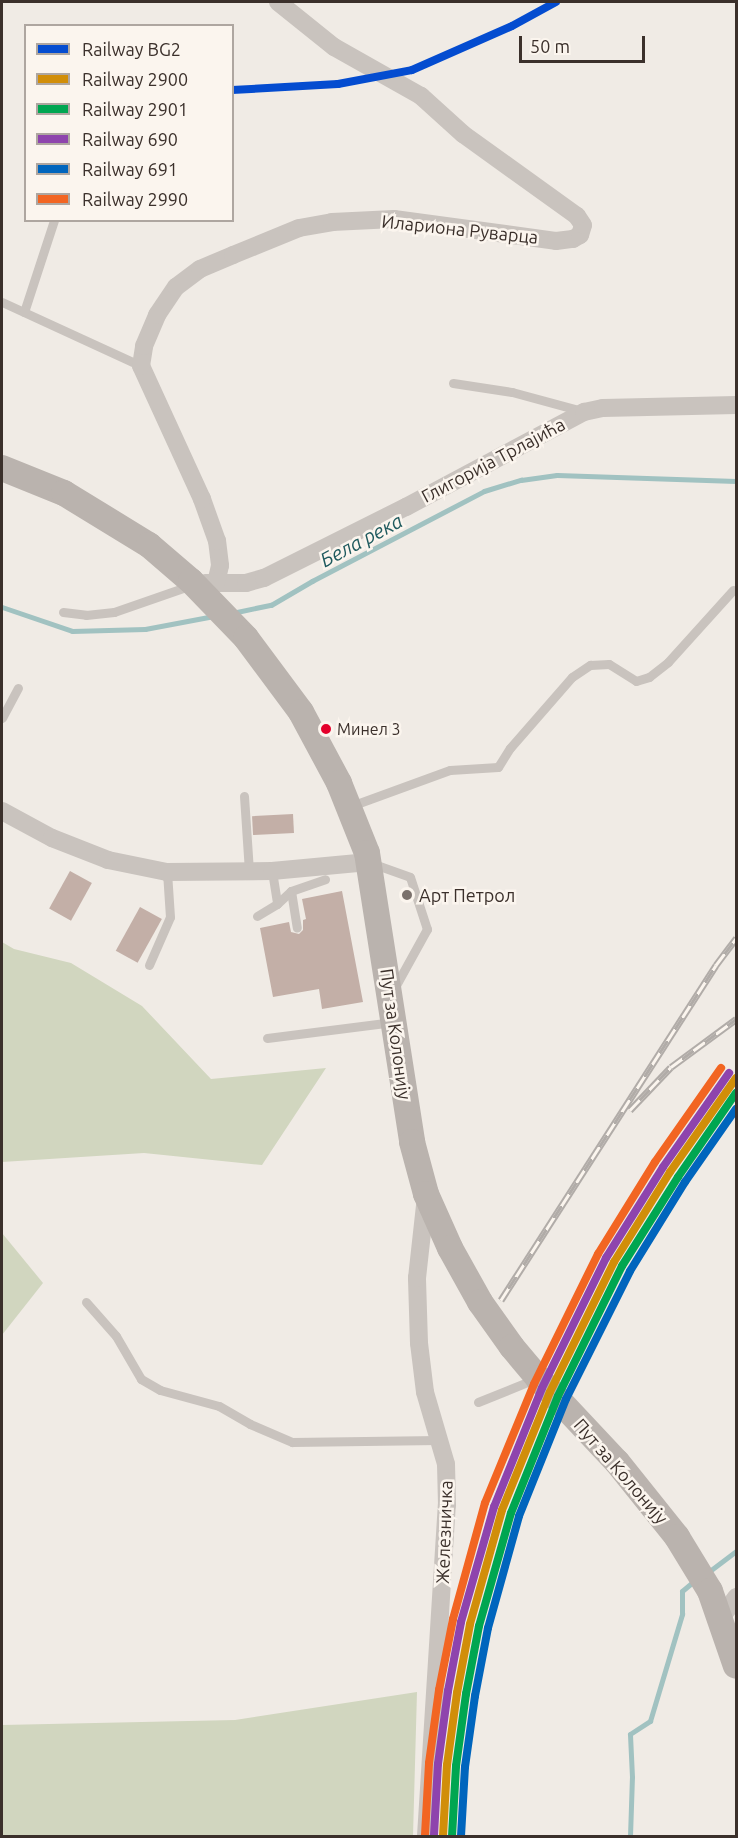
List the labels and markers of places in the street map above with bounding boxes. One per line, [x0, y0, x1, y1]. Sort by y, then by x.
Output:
place label: Минел 3 [337, 719, 401, 739]
marker: Минел 3 [320, 723, 332, 735]
place label: Арт Петрол [419, 884, 515, 906]
marker: Арт Петрол [400, 888, 414, 902]

